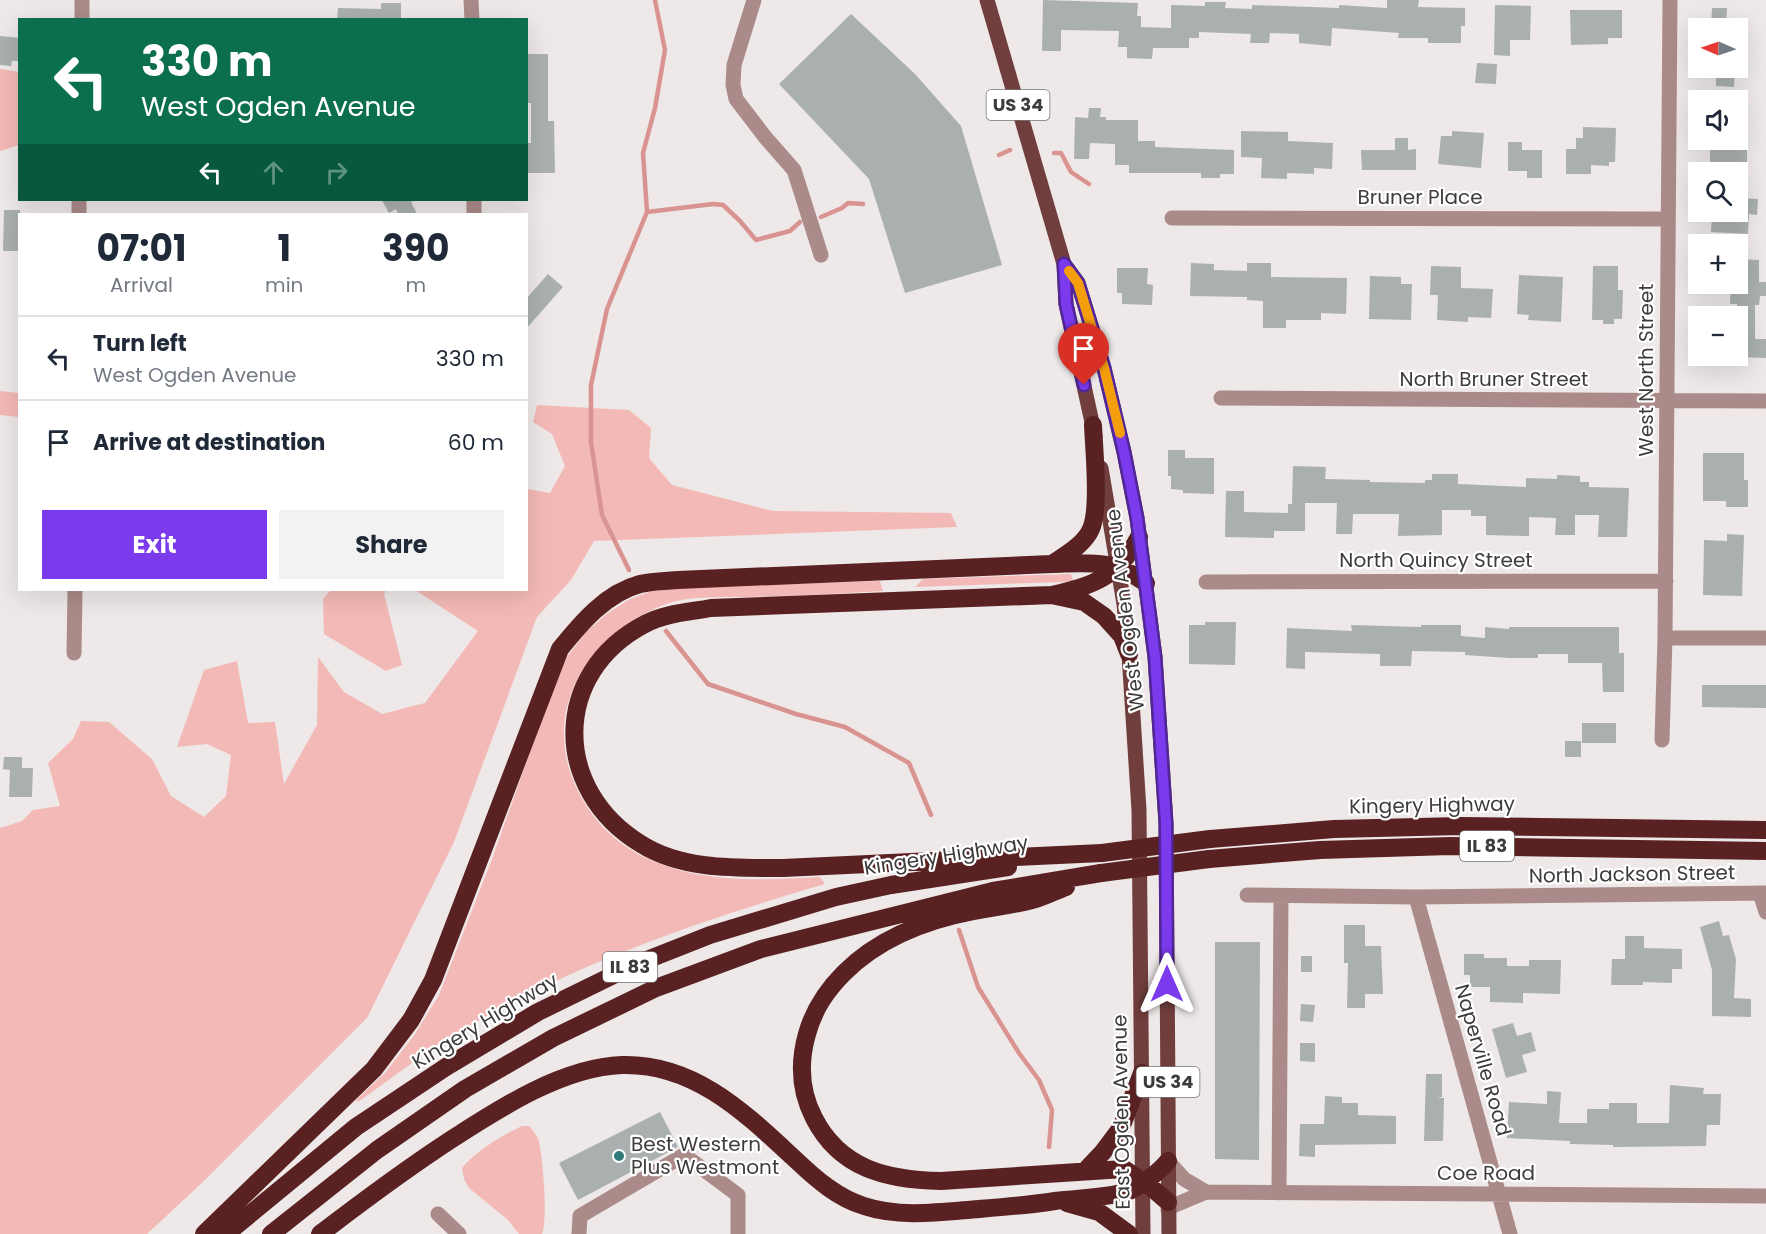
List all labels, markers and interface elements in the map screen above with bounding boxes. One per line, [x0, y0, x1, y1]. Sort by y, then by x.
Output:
north arrow [1688, 18, 1748, 78]
map controls [1688, 18, 1748, 366]
text: 330 m [141, 32, 273, 91]
icon: left [42, 42, 120, 120]
text: West Ogden Avenue [141, 88, 416, 125]
road number: US 34 [986, 90, 1050, 120]
button: sound [1688, 90, 1748, 150]
icon: left [194, 156, 227, 189]
icon: ahead [257, 156, 290, 189]
icon: right [320, 156, 353, 189]
button: search [1688, 162, 1748, 222]
street label: Bruner Place [1357, 183, 1483, 211]
text: 07:01 [97, 223, 187, 274]
text: 1 [277, 223, 291, 274]
text: 390 [382, 223, 449, 274]
button: + [1688, 234, 1748, 294]
text: Arrival [110, 271, 173, 299]
text: min [265, 271, 303, 299]
text: m [405, 271, 426, 299]
street label: West North Street [1632, 283, 1660, 457]
button: − [1688, 306, 1748, 366]
pin [1058, 323, 1109, 385]
text: Turn left [93, 328, 187, 359]
icon: arrive [1067, 332, 1100, 365]
icon: left [42, 342, 75, 375]
text: 330 m [436, 343, 504, 374]
text: West Ogden Avenue [93, 361, 296, 389]
street label: North Bruner Street [1400, 365, 1588, 393]
icon: arrive [42, 426, 75, 459]
text: Arrive at destination [93, 427, 325, 458]
text: 60 m [448, 427, 504, 458]
street label: West Ogden Avenue [1099, 507, 1151, 713]
button: Exit [42, 510, 267, 579]
button: Share [279, 510, 504, 579]
street label: North Quincy Street [1339, 546, 1533, 574]
street label: Kingery Highway [1349, 790, 1515, 820]
street label: Kingery Highway [862, 828, 1030, 882]
road number: IL 83 [1460, 831, 1514, 861]
street label: North Jackson Street [1529, 858, 1735, 890]
road number: IL 83 [603, 952, 657, 982]
position arrow [1135, 952, 1199, 1016]
street label: Kingery Highway [407, 966, 563, 1076]
street label: Naperville Road [1448, 981, 1518, 1139]
street label: East Ogden Avenue [1105, 1014, 1137, 1210]
road number: US 34 [1136, 1067, 1200, 1097]
place label: Best Western Plus Westmont [631, 1130, 779, 1181]
marker: Best Western Plus Westmont [612, 1149, 626, 1163]
street label: Coe Road [1437, 1159, 1535, 1187]

